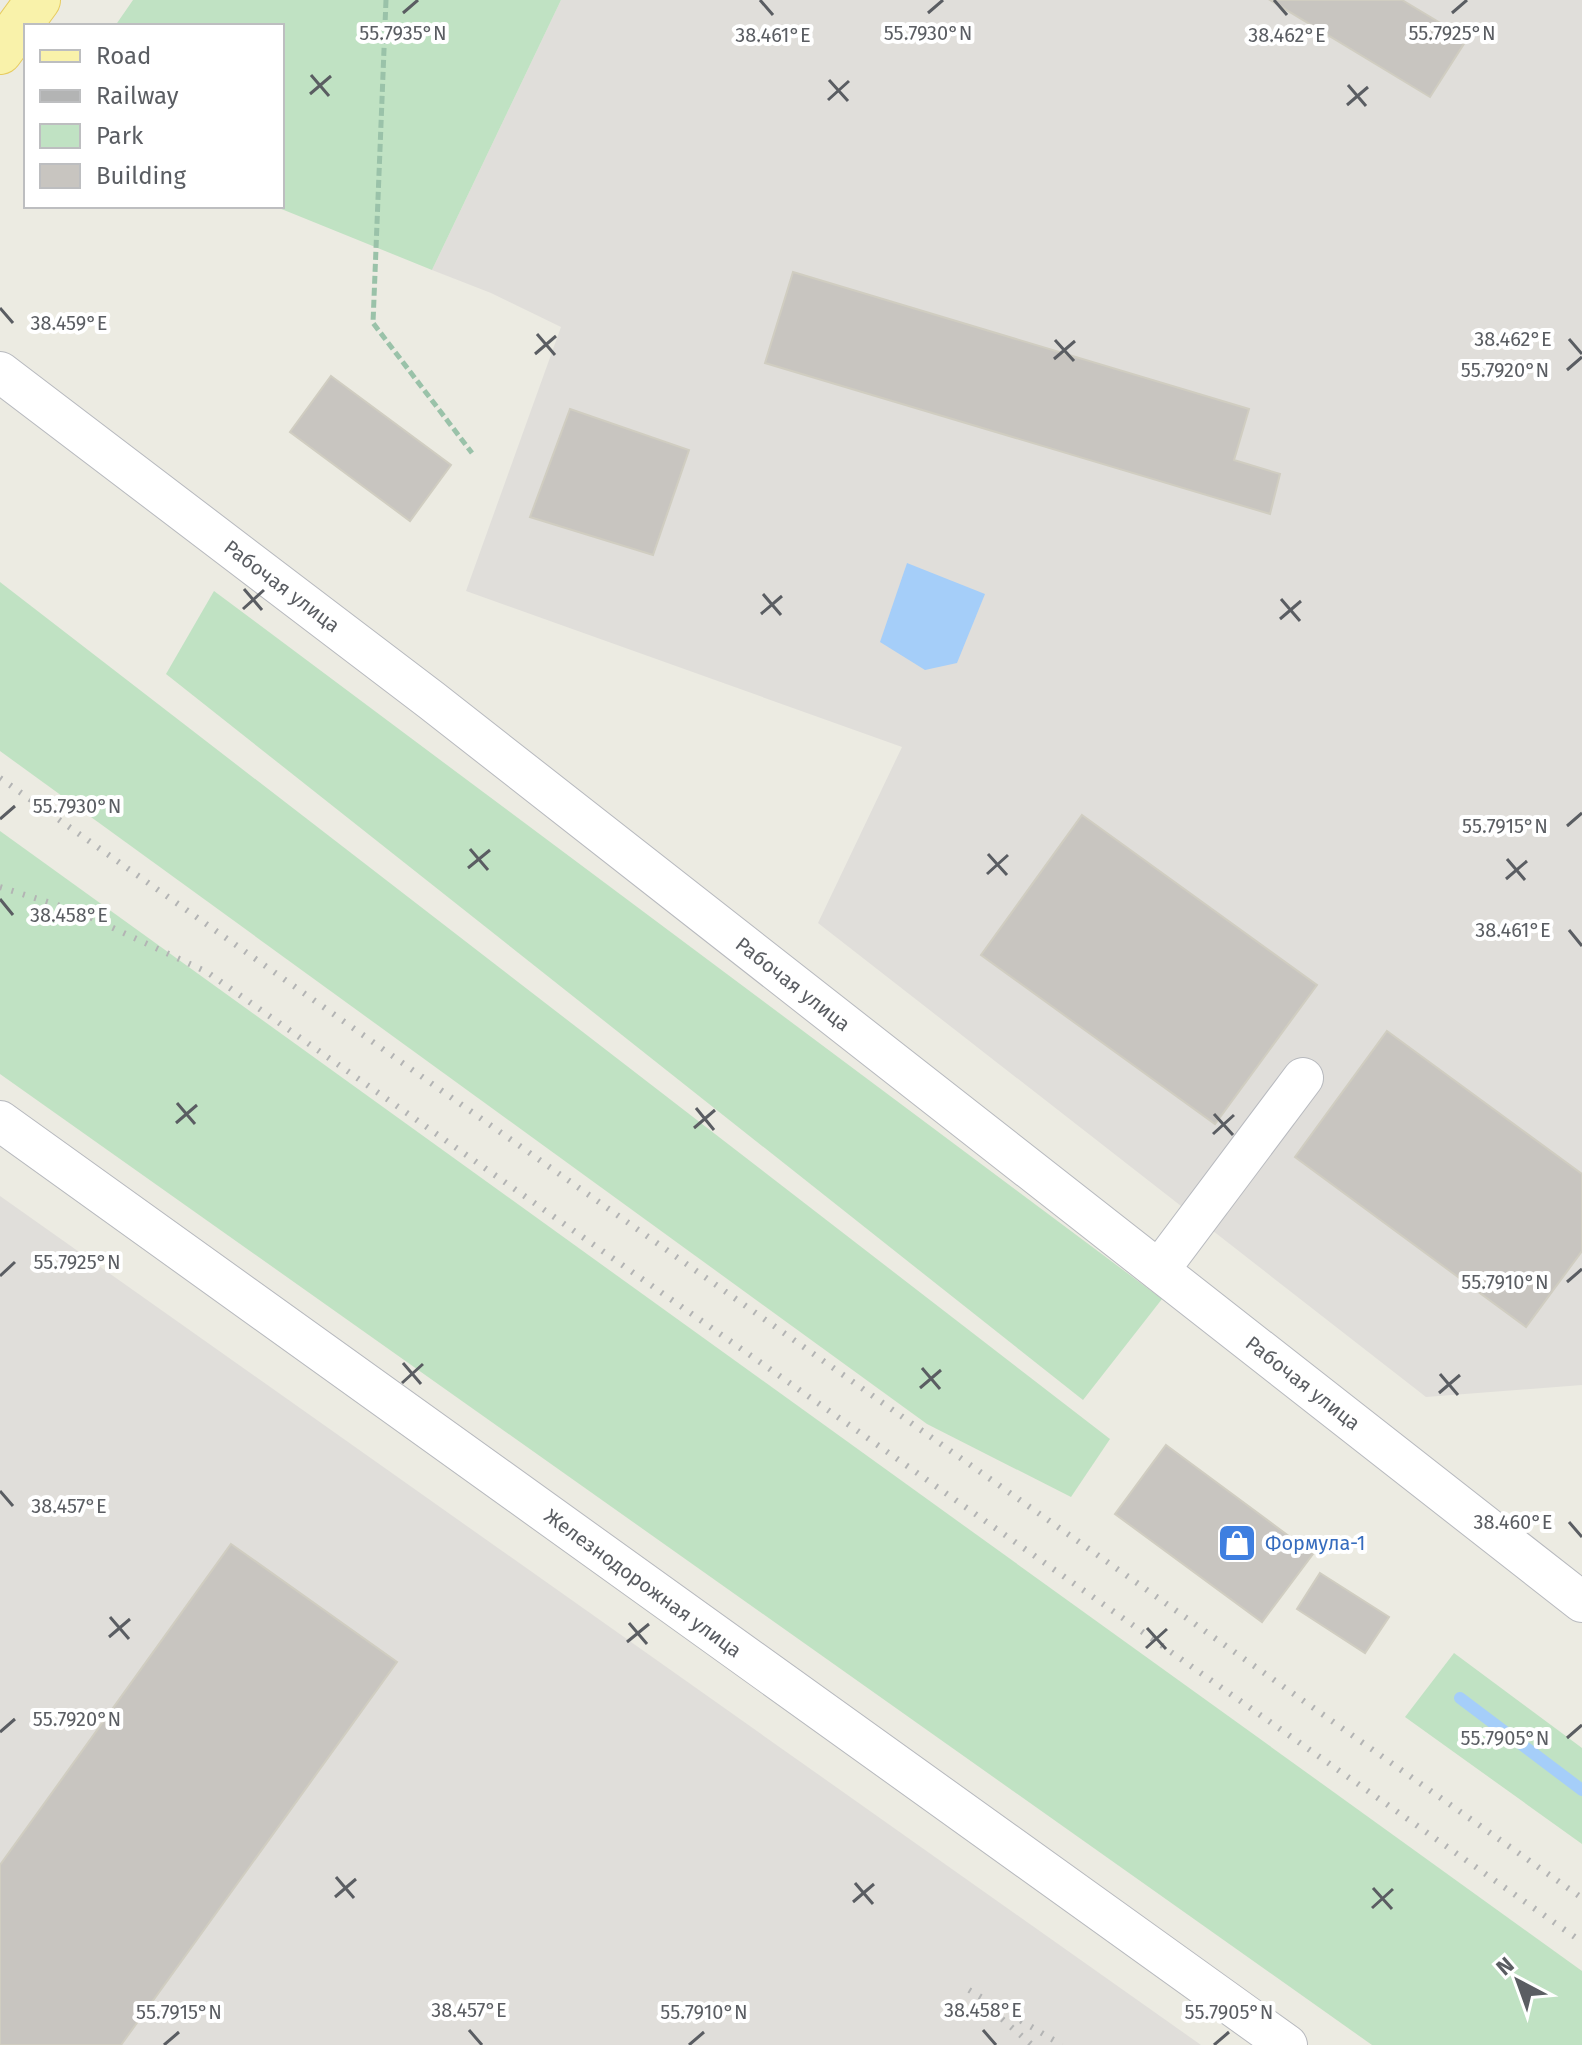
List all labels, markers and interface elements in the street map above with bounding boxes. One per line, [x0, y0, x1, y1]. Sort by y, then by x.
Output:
text: 55.7935°N [359, 21, 447, 45]
text: 55.7930°N [884, 21, 972, 45]
text: 55.7925°N [1408, 21, 1496, 45]
text: 38.461°E [735, 23, 811, 47]
text: 38.462°E [1248, 23, 1326, 47]
legend [24, 24, 284, 208]
text: Road [96, 42, 151, 70]
text: Railway [96, 82, 179, 110]
text: Park [96, 122, 144, 150]
text: Building [96, 162, 186, 190]
text: 38.459°E [31, 311, 107, 335]
text: 38.462°E [1474, 327, 1552, 351]
text: 55.7920°N [1461, 358, 1549, 382]
street label: Рабочая улица [219, 535, 345, 637]
text: 55.7930°N [33, 794, 121, 818]
text: 55.7915°N [1462, 814, 1548, 838]
text: 38.458°E [30, 903, 108, 927]
text: 38.461°E [1475, 918, 1551, 942]
street label: Рабочая улица [731, 932, 855, 1036]
text: 55.7925°N [33, 1250, 121, 1274]
text: 55.7910°N [1461, 1270, 1549, 1294]
street label: Рабочая улица [1241, 1331, 1365, 1435]
text: 38.457°E [31, 1494, 107, 1518]
street label: Железнодорожная улица [540, 1504, 746, 1662]
text: 38.460°E [1474, 1510, 1552, 1534]
shop icon: Формула-1 [1216, 1522, 1258, 1564]
place label: Формула-1 [1265, 1531, 1365, 1555]
text: 55.7920°N [33, 1707, 121, 1731]
text: 55.7905°N [1461, 1726, 1549, 1750]
north arrow [1478, 1941, 1558, 2021]
text: N [1491, 1951, 1520, 1981]
text: 38.457°E [431, 1998, 507, 2022]
text: 38.458°E [944, 1998, 1022, 2022]
text: 55.7915°N [136, 2000, 222, 2024]
text: 55.7910°N [660, 2000, 748, 2024]
text: 55.7905°N [1185, 2000, 1273, 2024]

